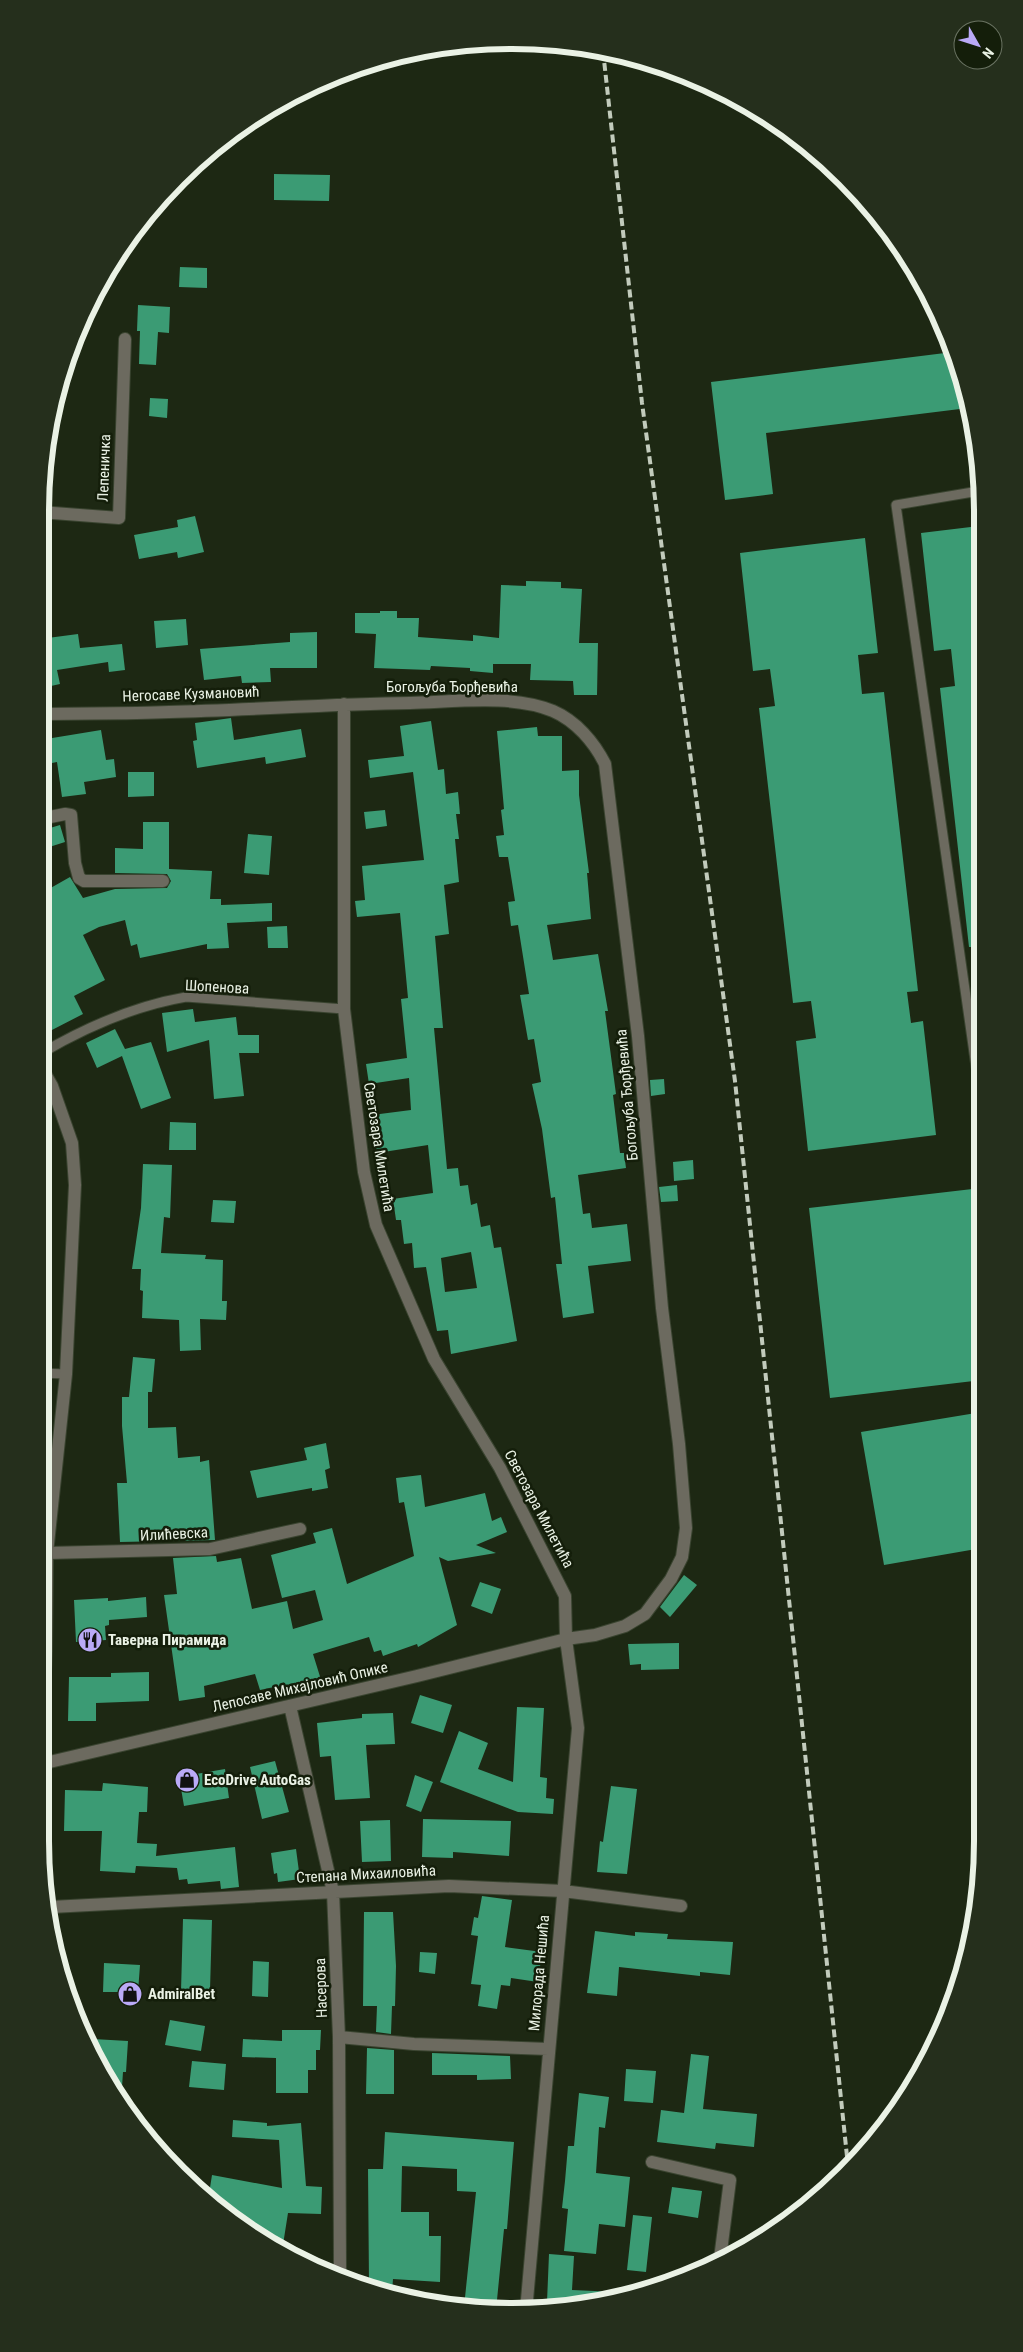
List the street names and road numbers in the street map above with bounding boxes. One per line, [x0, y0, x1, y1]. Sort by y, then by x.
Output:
street label: Лепеничка [94, 434, 114, 502]
street label: Богољуба Ђорђевића [386, 678, 518, 696]
street label: Негосаве Кузмановић [122, 683, 260, 705]
street label: Шопенова [184, 976, 250, 998]
street label: Богољуба Ђорђевића [612, 1028, 642, 1162]
street label: Светозара Милетића [360, 1081, 398, 1213]
street label: Светозара Милетића [500, 1447, 578, 1571]
street label: Илићевска [140, 1523, 208, 1545]
street label: Лепосаве Михајловић Опике [211, 1658, 389, 1716]
street label: Степана Михаиловића [296, 1861, 436, 1887]
street label: Милорада Нешића [525, 1914, 553, 2032]
street label: Насерова [311, 1958, 331, 2018]

